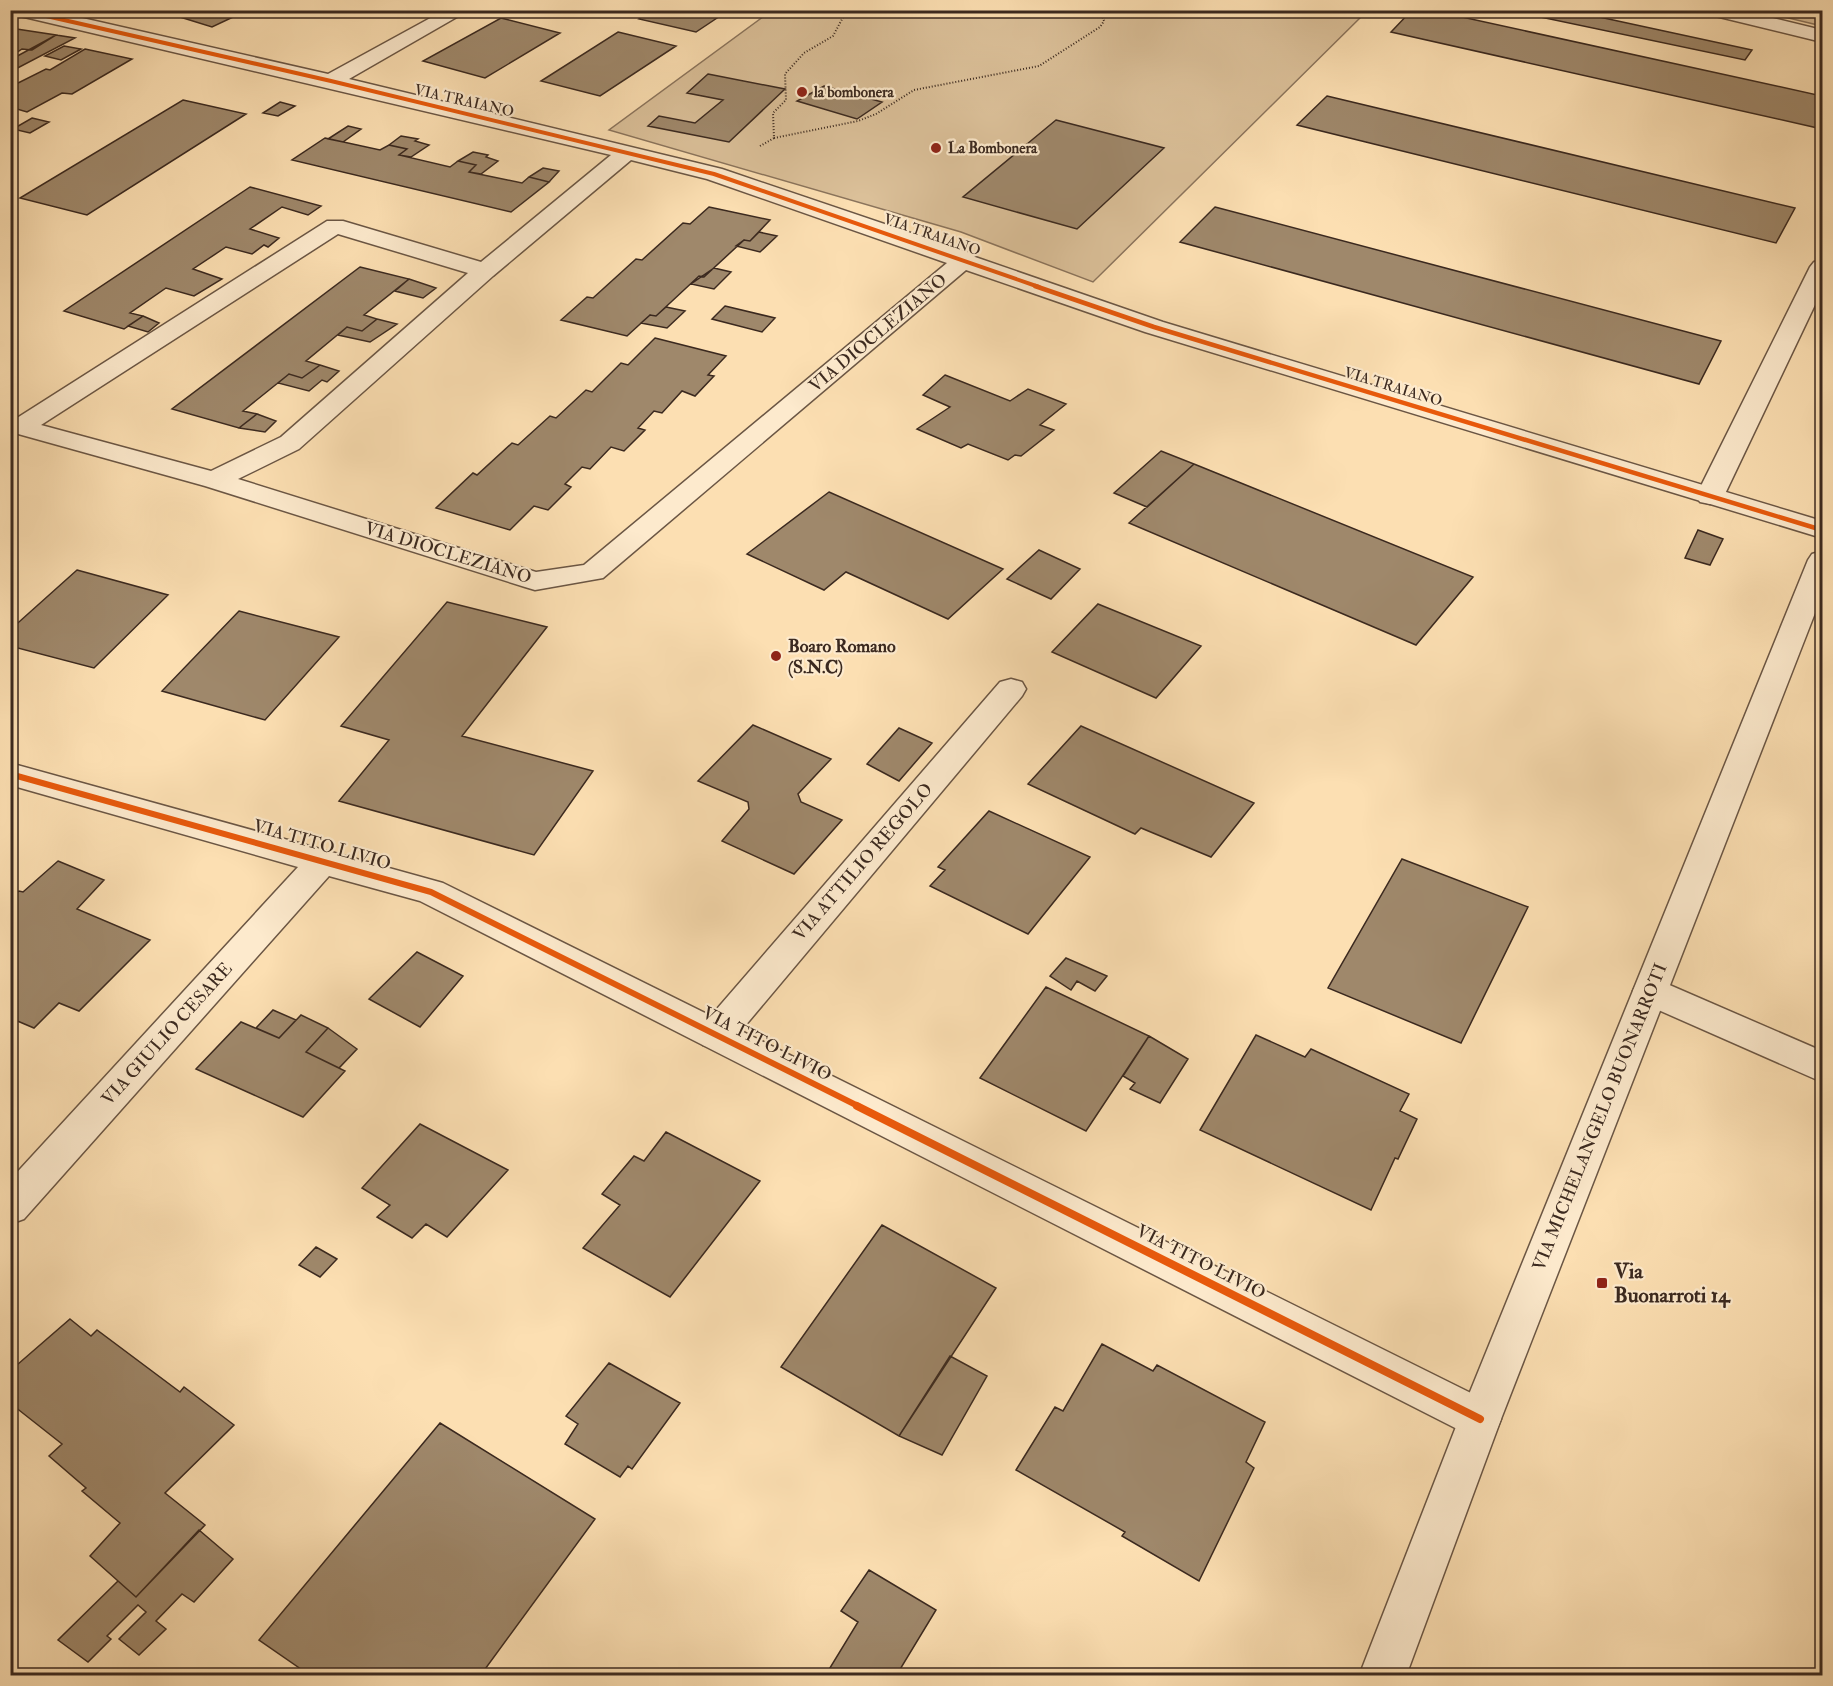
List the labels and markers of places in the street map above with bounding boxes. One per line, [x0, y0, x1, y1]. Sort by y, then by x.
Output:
place label: la bombonera [813, 83, 894, 102]
marker: la bombonera [795, 85, 809, 99]
place label: La Bombonera [948, 139, 1038, 158]
marker: La Bombonera [929, 141, 943, 155]
place label: Boaro Romano (S.N.C) [788, 635, 896, 679]
marker: Boaro Romano (S.N.C) [769, 649, 783, 663]
place label: Via Buonarroti 14 [1613, 1258, 1731, 1309]
marker: Via Buonarroti 14 [1595, 1276, 1609, 1290]

